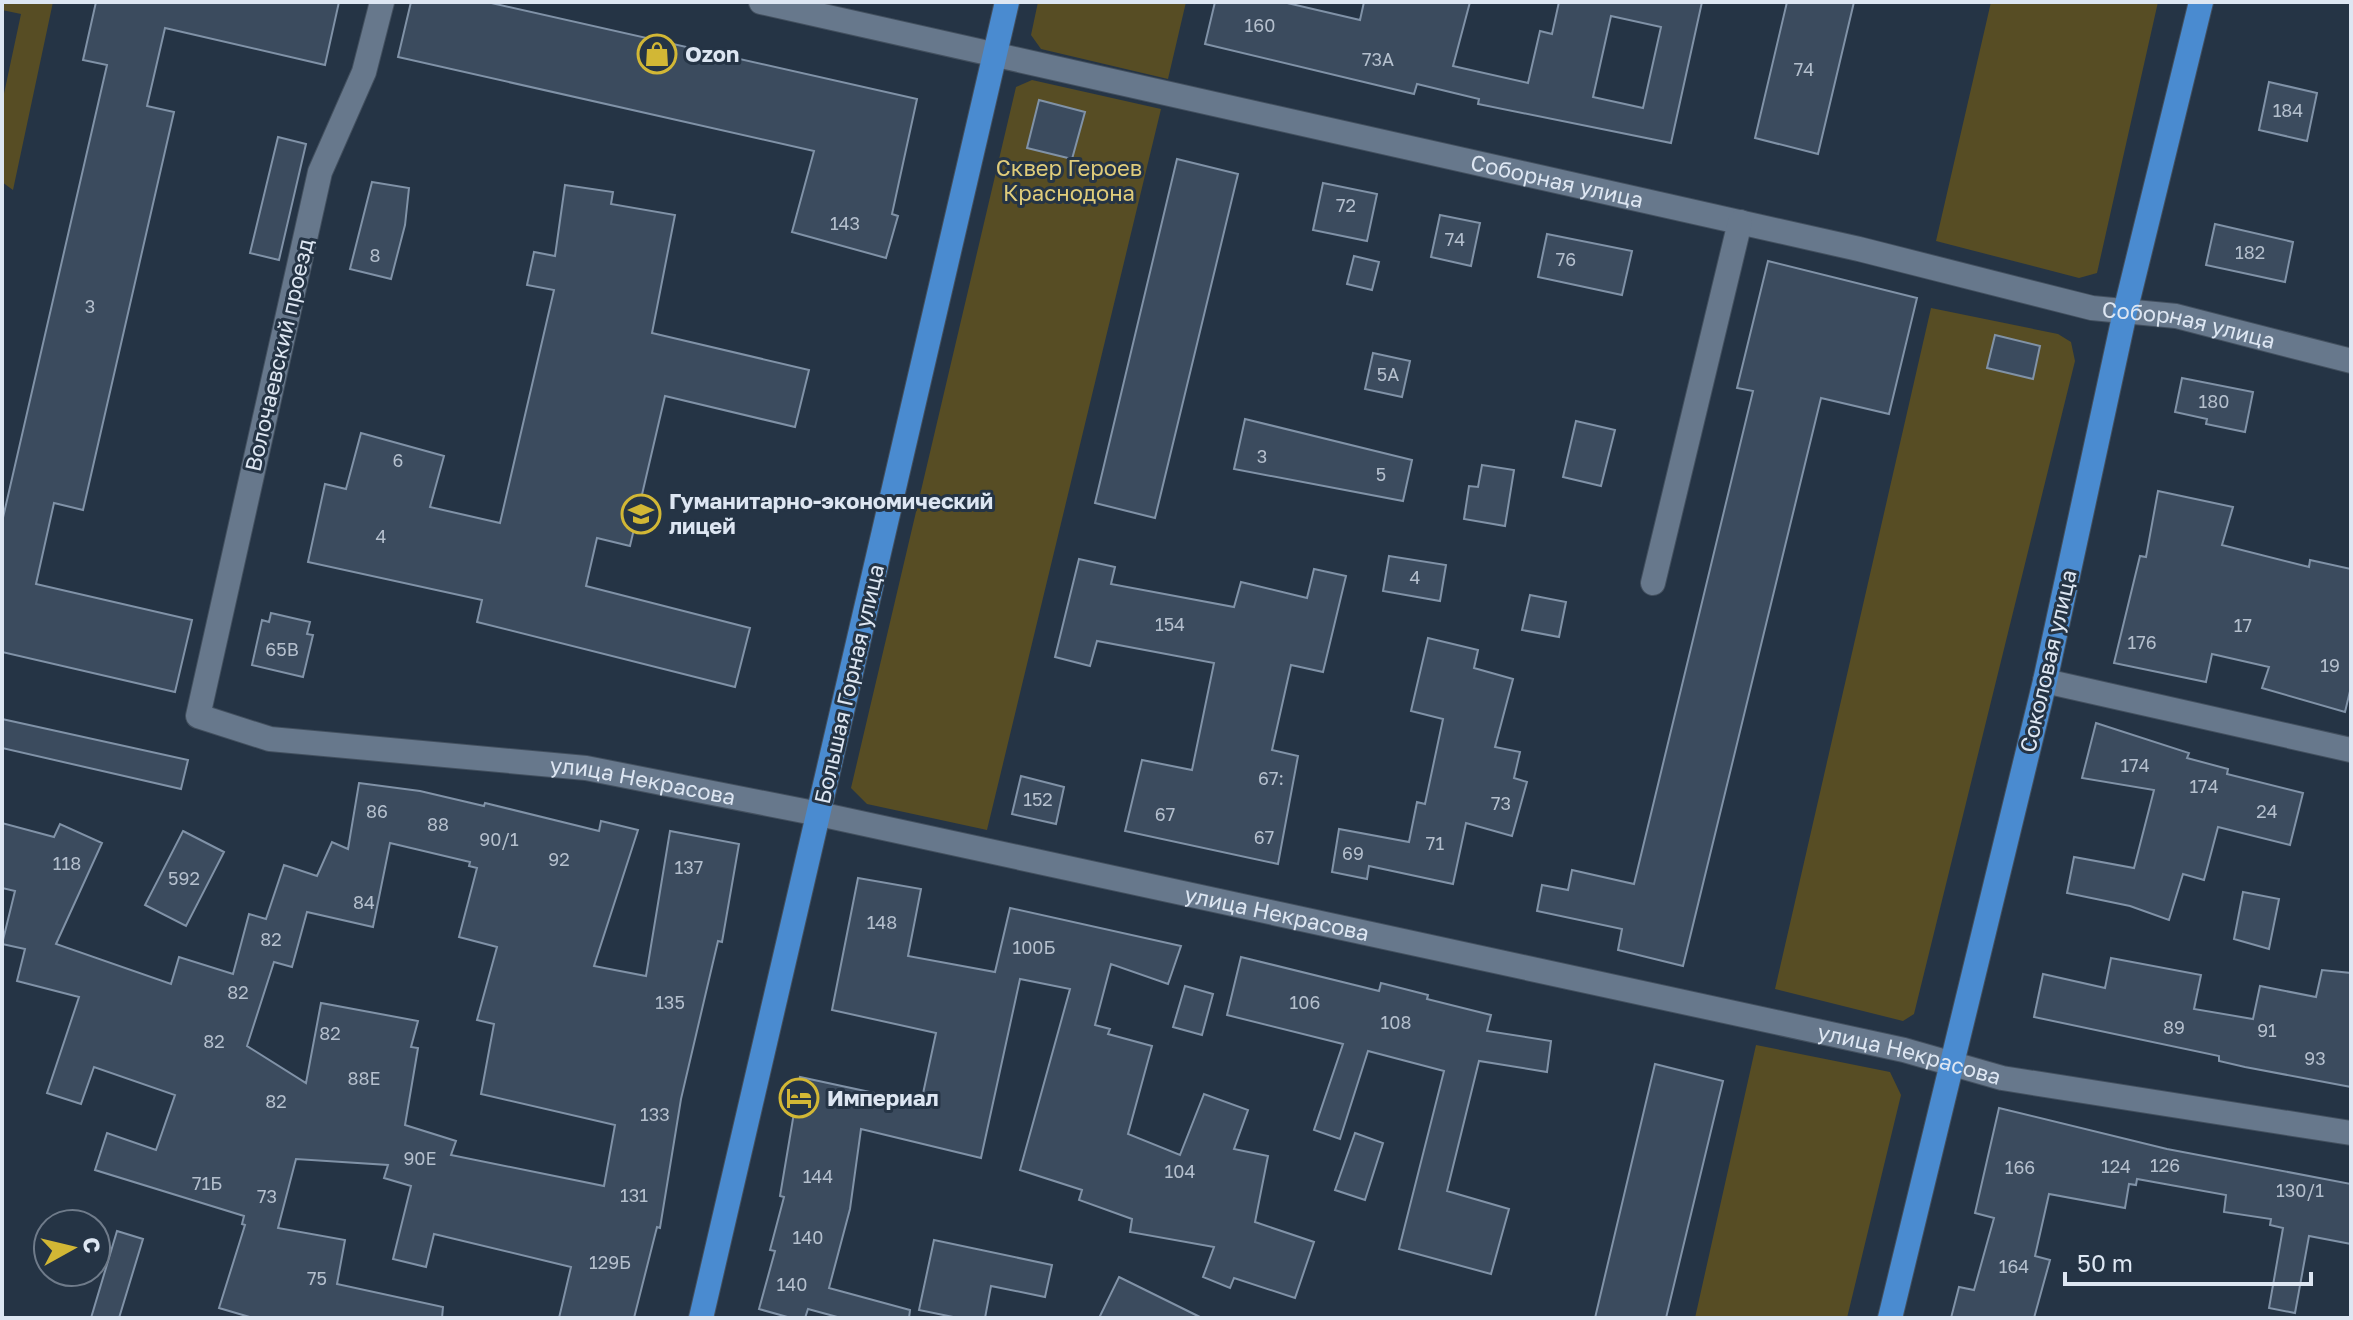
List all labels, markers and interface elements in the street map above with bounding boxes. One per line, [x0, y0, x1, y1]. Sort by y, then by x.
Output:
house number: 160 [1245, 14, 1275, 36]
shop icon: Ozon [636, 33, 678, 75]
place label: Ozon [685, 40, 739, 67]
house number: 73А [1362, 48, 1394, 70]
house number: 74 [1794, 58, 1814, 80]
house number: 184 [2273, 99, 2303, 121]
street label: Соборная улица [1468, 148, 1646, 213]
park label: Сквер Героев Краснодона [996, 154, 1142, 206]
house number: 72 [1336, 194, 1356, 216]
house number: 143 [830, 212, 860, 234]
house number: 74 [1445, 228, 1465, 250]
street label: Волочаевский проезд [239, 236, 318, 474]
house number: 182 [2235, 241, 2265, 263]
house number: 8 [370, 244, 380, 266]
house number: 76 [1556, 248, 1576, 270]
house number: 3 [85, 295, 95, 317]
street label: Соборная улица [2101, 295, 2278, 354]
house number: 5А [1377, 363, 1399, 385]
house number: 180 [2199, 390, 2229, 412]
house number: 3 [1257, 445, 1267, 467]
house number: 6 [393, 449, 403, 471]
house number: 5 [1376, 463, 1386, 485]
place label: Гуманитарно-экономический лицей [669, 487, 993, 539]
school or university icon: Гуманитарно-экономический лицей [620, 493, 662, 535]
house number: 4 [376, 525, 387, 547]
street label: Большая Горная улица [808, 561, 889, 806]
house number: 4 [1410, 566, 1421, 588]
street label: Соколовая улица [2013, 567, 2082, 755]
house number: 154 [1155, 613, 1185, 635]
house number: 17 [2234, 614, 2252, 636]
house number: 176 [2127, 631, 2157, 653]
house number: 65В [265, 638, 299, 660]
house number: 19 [2320, 654, 2340, 676]
street label: улица Некрасова [549, 751, 738, 810]
house number: 174 [2120, 754, 2150, 776]
house number: 67: [1258, 767, 1284, 789]
house number: 174 [2189, 775, 2219, 797]
house number: 152 [1023, 788, 1053, 810]
house number: 73 [1491, 792, 1511, 814]
house number: 86 [366, 800, 388, 822]
house number: 24 [2256, 800, 2278, 822]
house number: 67 [1155, 803, 1175, 825]
house number: 88 [427, 813, 449, 835]
house number: 67 [1254, 826, 1274, 848]
house number: 90/1 [479, 828, 519, 850]
house number: 71 [1426, 832, 1444, 854]
house number: 69 [1342, 842, 1364, 864]
house number: 92 [548, 848, 570, 870]
house number: 118 [53, 852, 81, 874]
house number: 137 [675, 856, 703, 878]
house number: 592 [168, 867, 200, 889]
street label: улица Некрасова [1182, 880, 1372, 946]
house number: 84 [353, 891, 375, 913]
house number: 148 [867, 911, 897, 933]
house number: 82 [260, 928, 282, 950]
house number: 100Б [1012, 936, 1056, 958]
house number: 82 [227, 981, 249, 1003]
house number: 135 [655, 991, 685, 1013]
house number: 106 [1290, 991, 1320, 1013]
house number: 108 [1381, 1011, 1411, 1033]
house number: 89 [2163, 1016, 2185, 1038]
street label: улица Некрасова [1815, 1018, 2004, 1090]
house number: 91 [2257, 1019, 2277, 1041]
house number: 82 [319, 1022, 341, 1044]
house number: 82 [203, 1030, 225, 1052]
house number: 93 [2304, 1047, 2326, 1069]
house number: 88Е [348, 1067, 380, 1089]
hotel icon: Империал [778, 1077, 820, 1119]
place label: Империал [827, 1084, 939, 1111]
house number: 82 [265, 1090, 287, 1112]
house number: 133 [640, 1103, 670, 1125]
house number: 90Е [403, 1147, 437, 1169]
house number: 126 [2150, 1154, 2180, 1176]
house number: 124 [2101, 1155, 2131, 1177]
house number: 166 [2005, 1156, 2035, 1178]
house number: 104 [1165, 1160, 1195, 1182]
house number: 144 [803, 1165, 833, 1187]
house number: 71Б [192, 1172, 222, 1194]
house number: 130/1 [2276, 1179, 2324, 1201]
house number: 131 [620, 1184, 648, 1206]
house number: 73 [257, 1185, 277, 1207]
north arrow [32, 1208, 112, 1288]
house number: 140 [793, 1226, 823, 1248]
text: С [78, 1236, 107, 1255]
scale bar [2065, 1236, 2311, 1286]
text: 50 m [2077, 1248, 2133, 1277]
house number: 129Б [589, 1251, 631, 1273]
house number: 164 [1999, 1255, 2029, 1277]
house number: 75 [307, 1267, 327, 1289]
house number: 140 [777, 1273, 807, 1295]

